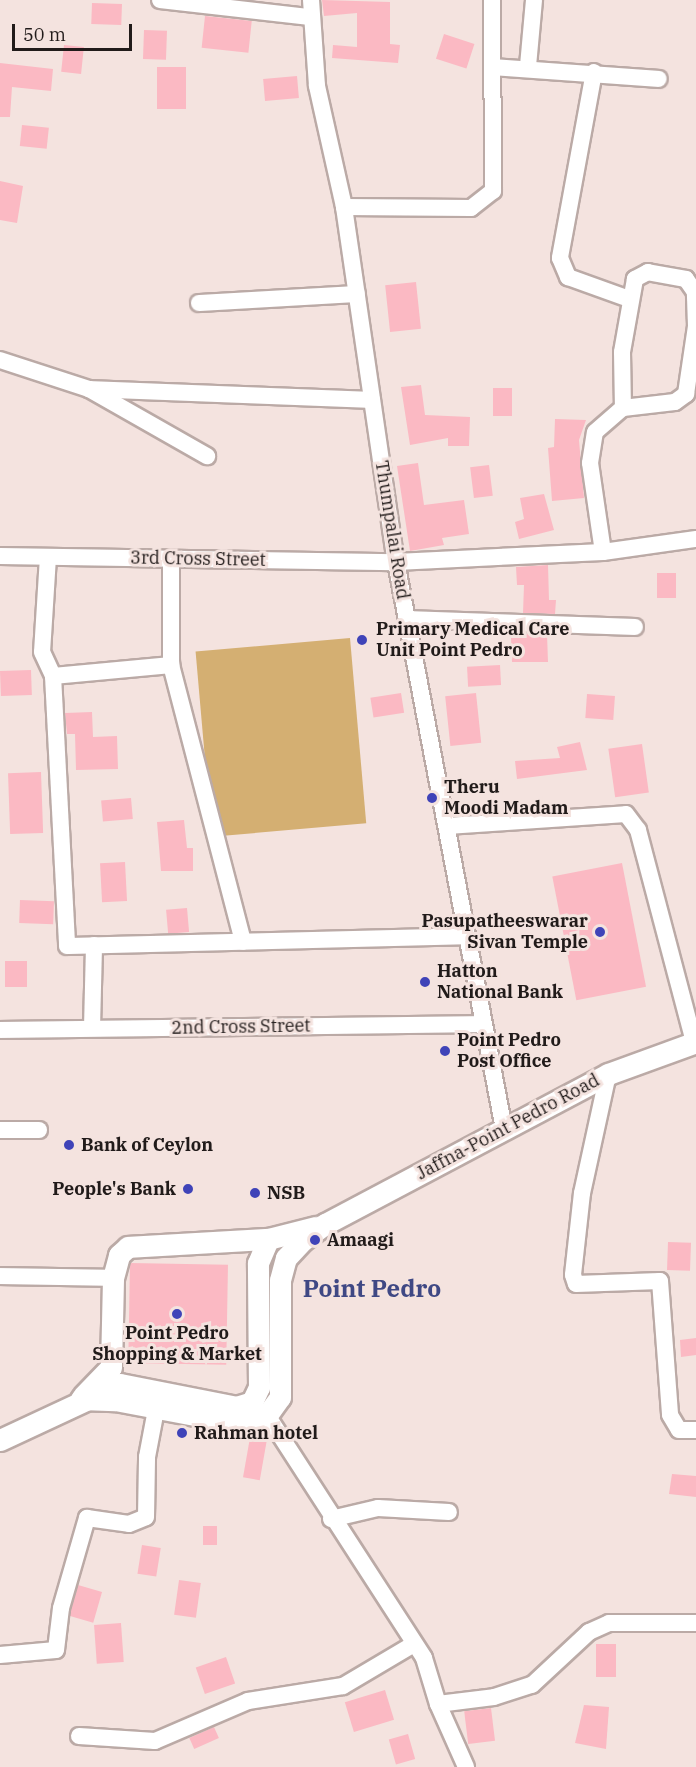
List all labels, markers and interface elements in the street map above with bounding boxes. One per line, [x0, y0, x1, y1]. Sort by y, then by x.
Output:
scale bar [15, 12, 135, 50]
text: 50 m [23, 23, 66, 46]
street label: Thumpalai Road [370, 459, 414, 601]
street label: 3rd Cross Street [130, 547, 266, 571]
place label: Primary Medical Care Unit Point Pedro [376, 619, 569, 662]
marker: Primary Medical Care Unit Point Pedro [353, 631, 371, 649]
place label: Theru Moodi Madam [444, 777, 569, 820]
marker: Theru Moodi Madam [425, 791, 439, 805]
place label: Pasupatheeswarar Sivan Temple [422, 911, 588, 954]
marker: Pasupatheeswarar Sivan Temple [593, 925, 607, 939]
place label: Hatton National Bank [437, 961, 563, 1004]
marker: Hatton National Bank [418, 975, 432, 989]
street label: 2nd Cross Street [171, 1015, 311, 1039]
place label: Point Pedro Post Office [457, 1030, 561, 1072]
marker: Point Pedro Post Office [438, 1044, 452, 1058]
street label: Jaffna-Point Pedro Road [413, 1070, 603, 1184]
place label: Bank of Ceylon [81, 1134, 213, 1156]
marker: Bank of Ceylon [62, 1138, 76, 1152]
place label: People's Bank [52, 1178, 176, 1200]
marker: People's Bank [181, 1182, 195, 1196]
place label: NSB [267, 1182, 305, 1204]
marker: NSB [248, 1186, 262, 1200]
place label: Amaagi [327, 1229, 394, 1251]
marker: Amaagi [308, 1233, 322, 1247]
district label: Point Pedro [303, 1275, 441, 1303]
marker: Point Pedro Shopping & Market [170, 1307, 184, 1321]
place label: Point Pedro Shopping & Market [92, 1323, 262, 1366]
place label: Rahman hotel [194, 1422, 318, 1444]
marker: Rahman hotel [175, 1426, 189, 1440]

